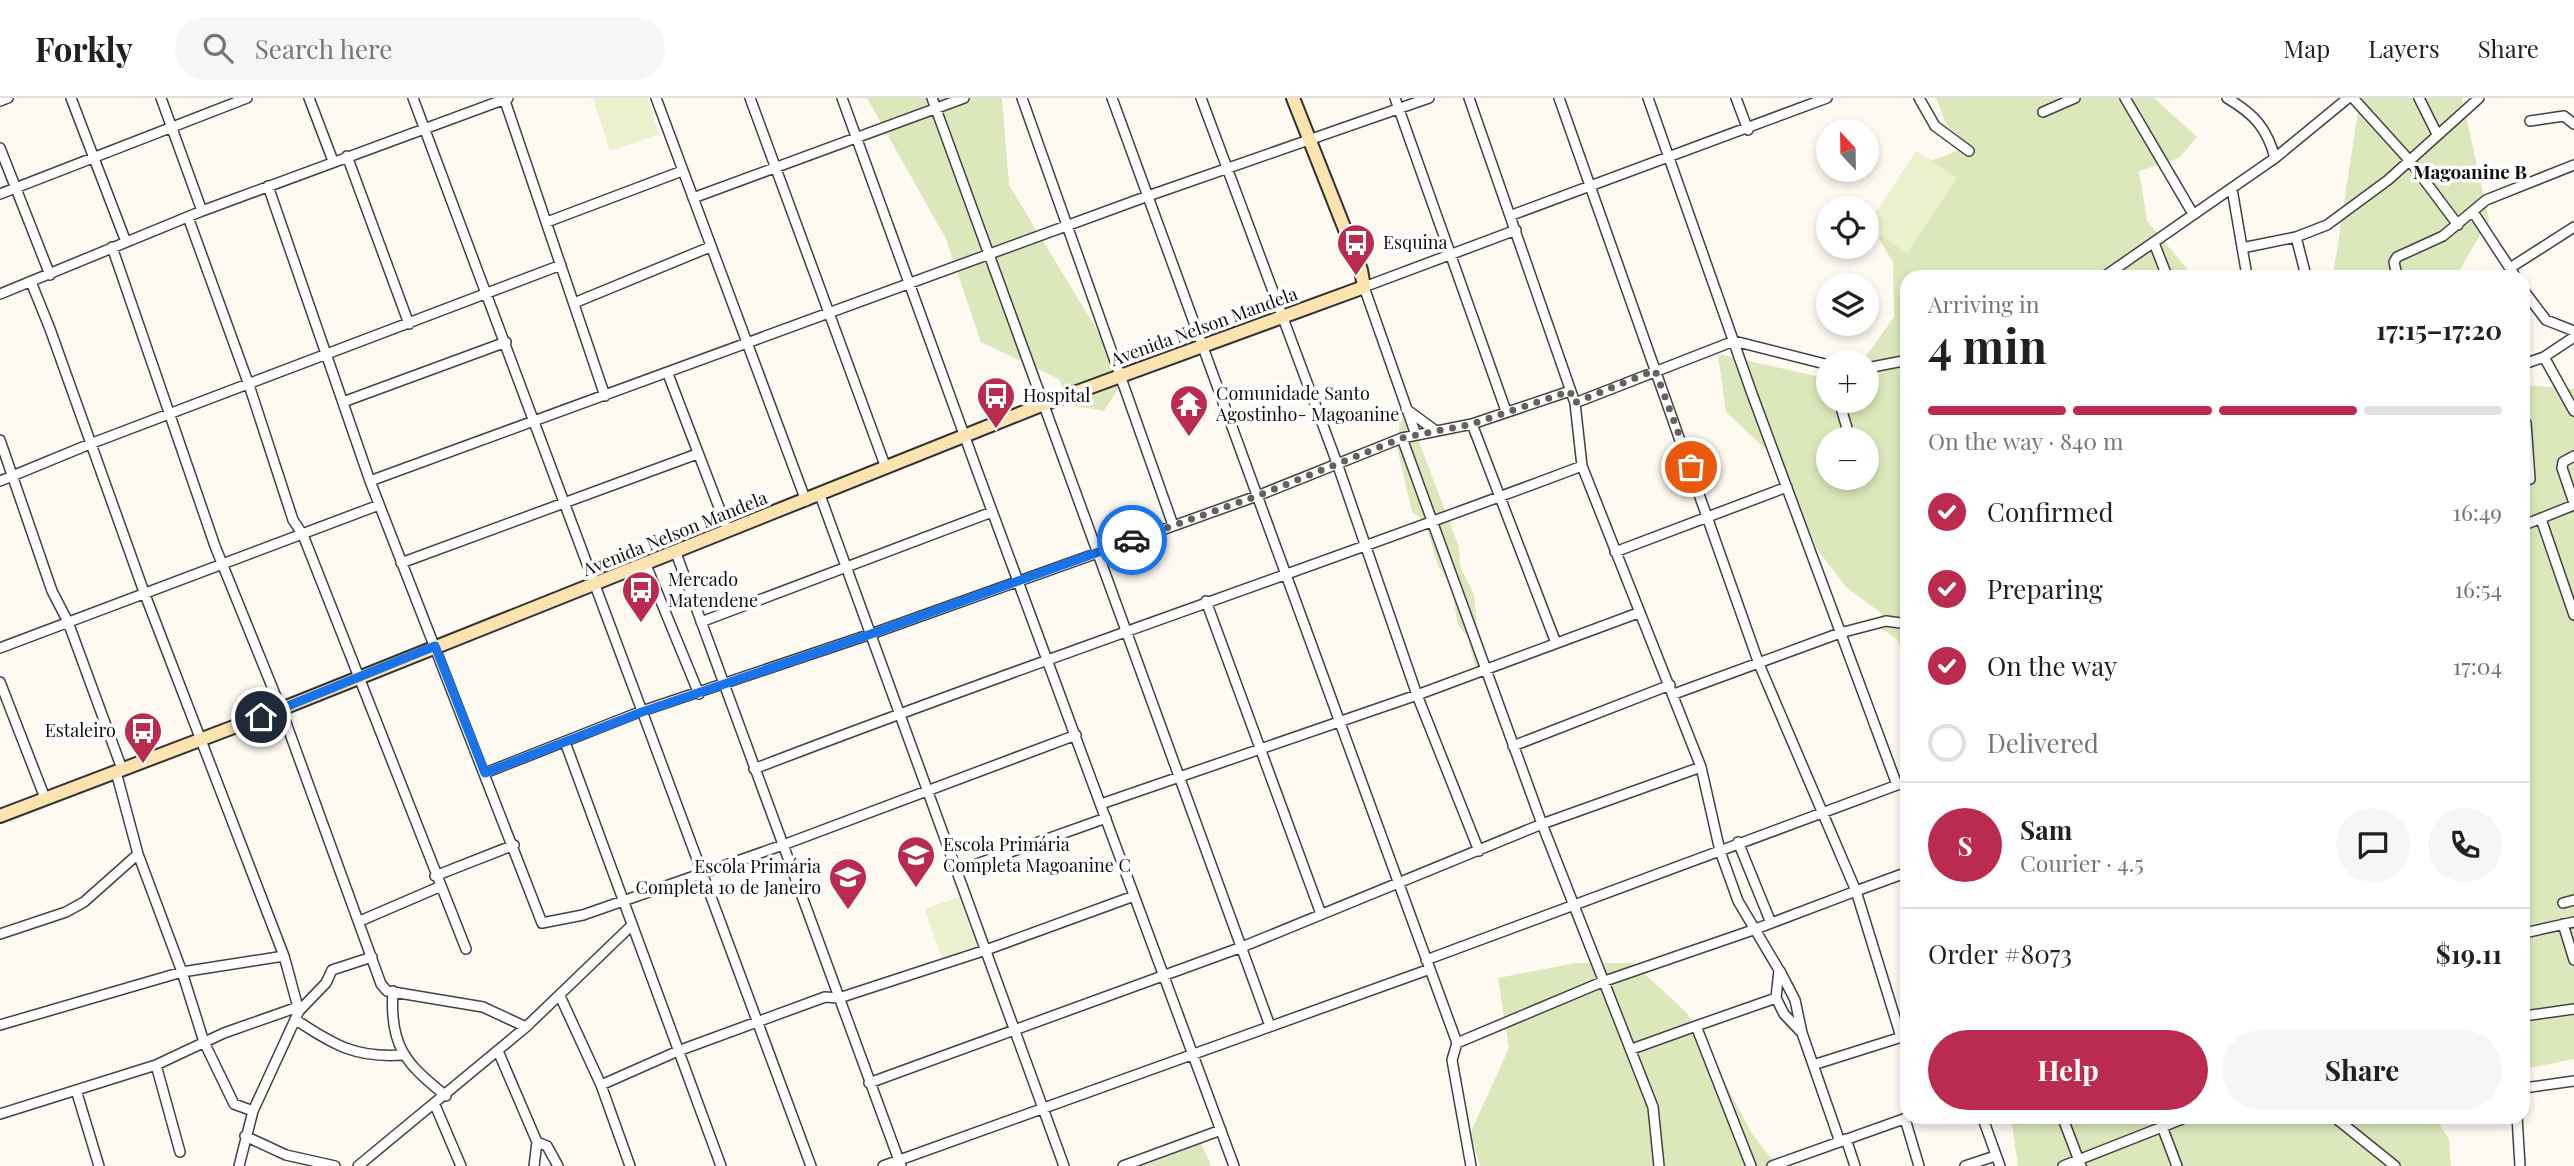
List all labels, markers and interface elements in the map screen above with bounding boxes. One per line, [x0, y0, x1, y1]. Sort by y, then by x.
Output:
search box [175, 17, 665, 80]
text: Forkly [35, 26, 133, 70]
icon: search [199, 29, 237, 67]
text: Search here [255, 31, 392, 66]
text: Map [2284, 32, 2330, 64]
text: Layers [2368, 32, 2440, 64]
text: Share [2478, 32, 2539, 64]
north arrow [1816, 119, 1880, 182]
map controls [1816, 119, 1879, 490]
district label: Magoanine B [2413, 158, 2527, 184]
button: locate [1816, 196, 1879, 259]
bus stop icon: Esquina [1335, 222, 1377, 277]
place label: Esquina [1383, 230, 1448, 254]
button: layers [1816, 273, 1879, 336]
street label: Avenida Nelson Mandela [1106, 281, 1301, 371]
text: Arriving in [1928, 288, 2040, 319]
text: 17:15–17:20 [2376, 312, 2502, 347]
text: 4 min [1928, 314, 2047, 376]
button: + [1816, 350, 1879, 413]
bus stop icon: Hospital [975, 375, 1017, 430]
place label: Comunidade Santo Agostinho- Magoanine [1215, 381, 1399, 426]
place label: Hospital [1023, 383, 1090, 407]
temple icon: Comunidade Santo Agostinho- Magoanine [1168, 383, 1210, 438]
text: On the way · 840 m [1928, 425, 2123, 456]
button: − [1816, 427, 1879, 490]
pin [1661, 437, 1721, 497]
icon: bag [1672, 448, 1710, 486]
street label: Avenida Nelson Mandela [578, 485, 771, 582]
icon: check [1928, 493, 1966, 531]
text: Confirmed [1987, 494, 2114, 529]
text: 16:49 [2452, 496, 2502, 527]
courier [1097, 505, 1167, 575]
icon: car [1113, 521, 1151, 559]
place label: Mercado Matendene [668, 567, 758, 612]
bus stop icon: Mercado Matendene [620, 569, 662, 624]
icon: check [1928, 570, 1966, 608]
text: Preparing [1987, 571, 2103, 606]
text: 16:54 [2455, 573, 2502, 604]
icon: check [1928, 647, 1966, 685]
text: On the way [1987, 648, 2117, 683]
text: 17:04 [2453, 650, 2502, 681]
pin [231, 687, 291, 747]
icon: home [242, 698, 280, 736]
bus stop icon: Estaleiro [122, 710, 164, 765]
place label: Estaleiro [45, 718, 116, 742]
text: Delivered [1987, 725, 2099, 760]
button: chat [2336, 808, 2410, 882]
button: phone [2428, 808, 2502, 882]
text: Sam [2020, 812, 2072, 847]
text: S [1957, 828, 1973, 863]
place label: Escola Primária Completa Magoanine C [943, 832, 1131, 877]
school or university icon: Escola Primária Completa Magoanine C [895, 834, 937, 889]
text: Courier · 4.5 [2020, 847, 2144, 878]
place label: Escola Primária Completa 10 de Janeiro [636, 854, 821, 899]
school or university icon: Escola Primária Completa 10 de Janeiro [827, 856, 869, 911]
text: Order #8073 [1928, 936, 2072, 971]
text: $19.11 [2436, 936, 2502, 971]
button: Help [1928, 1030, 2208, 1110]
button: Share [2222, 1030, 2502, 1110]

